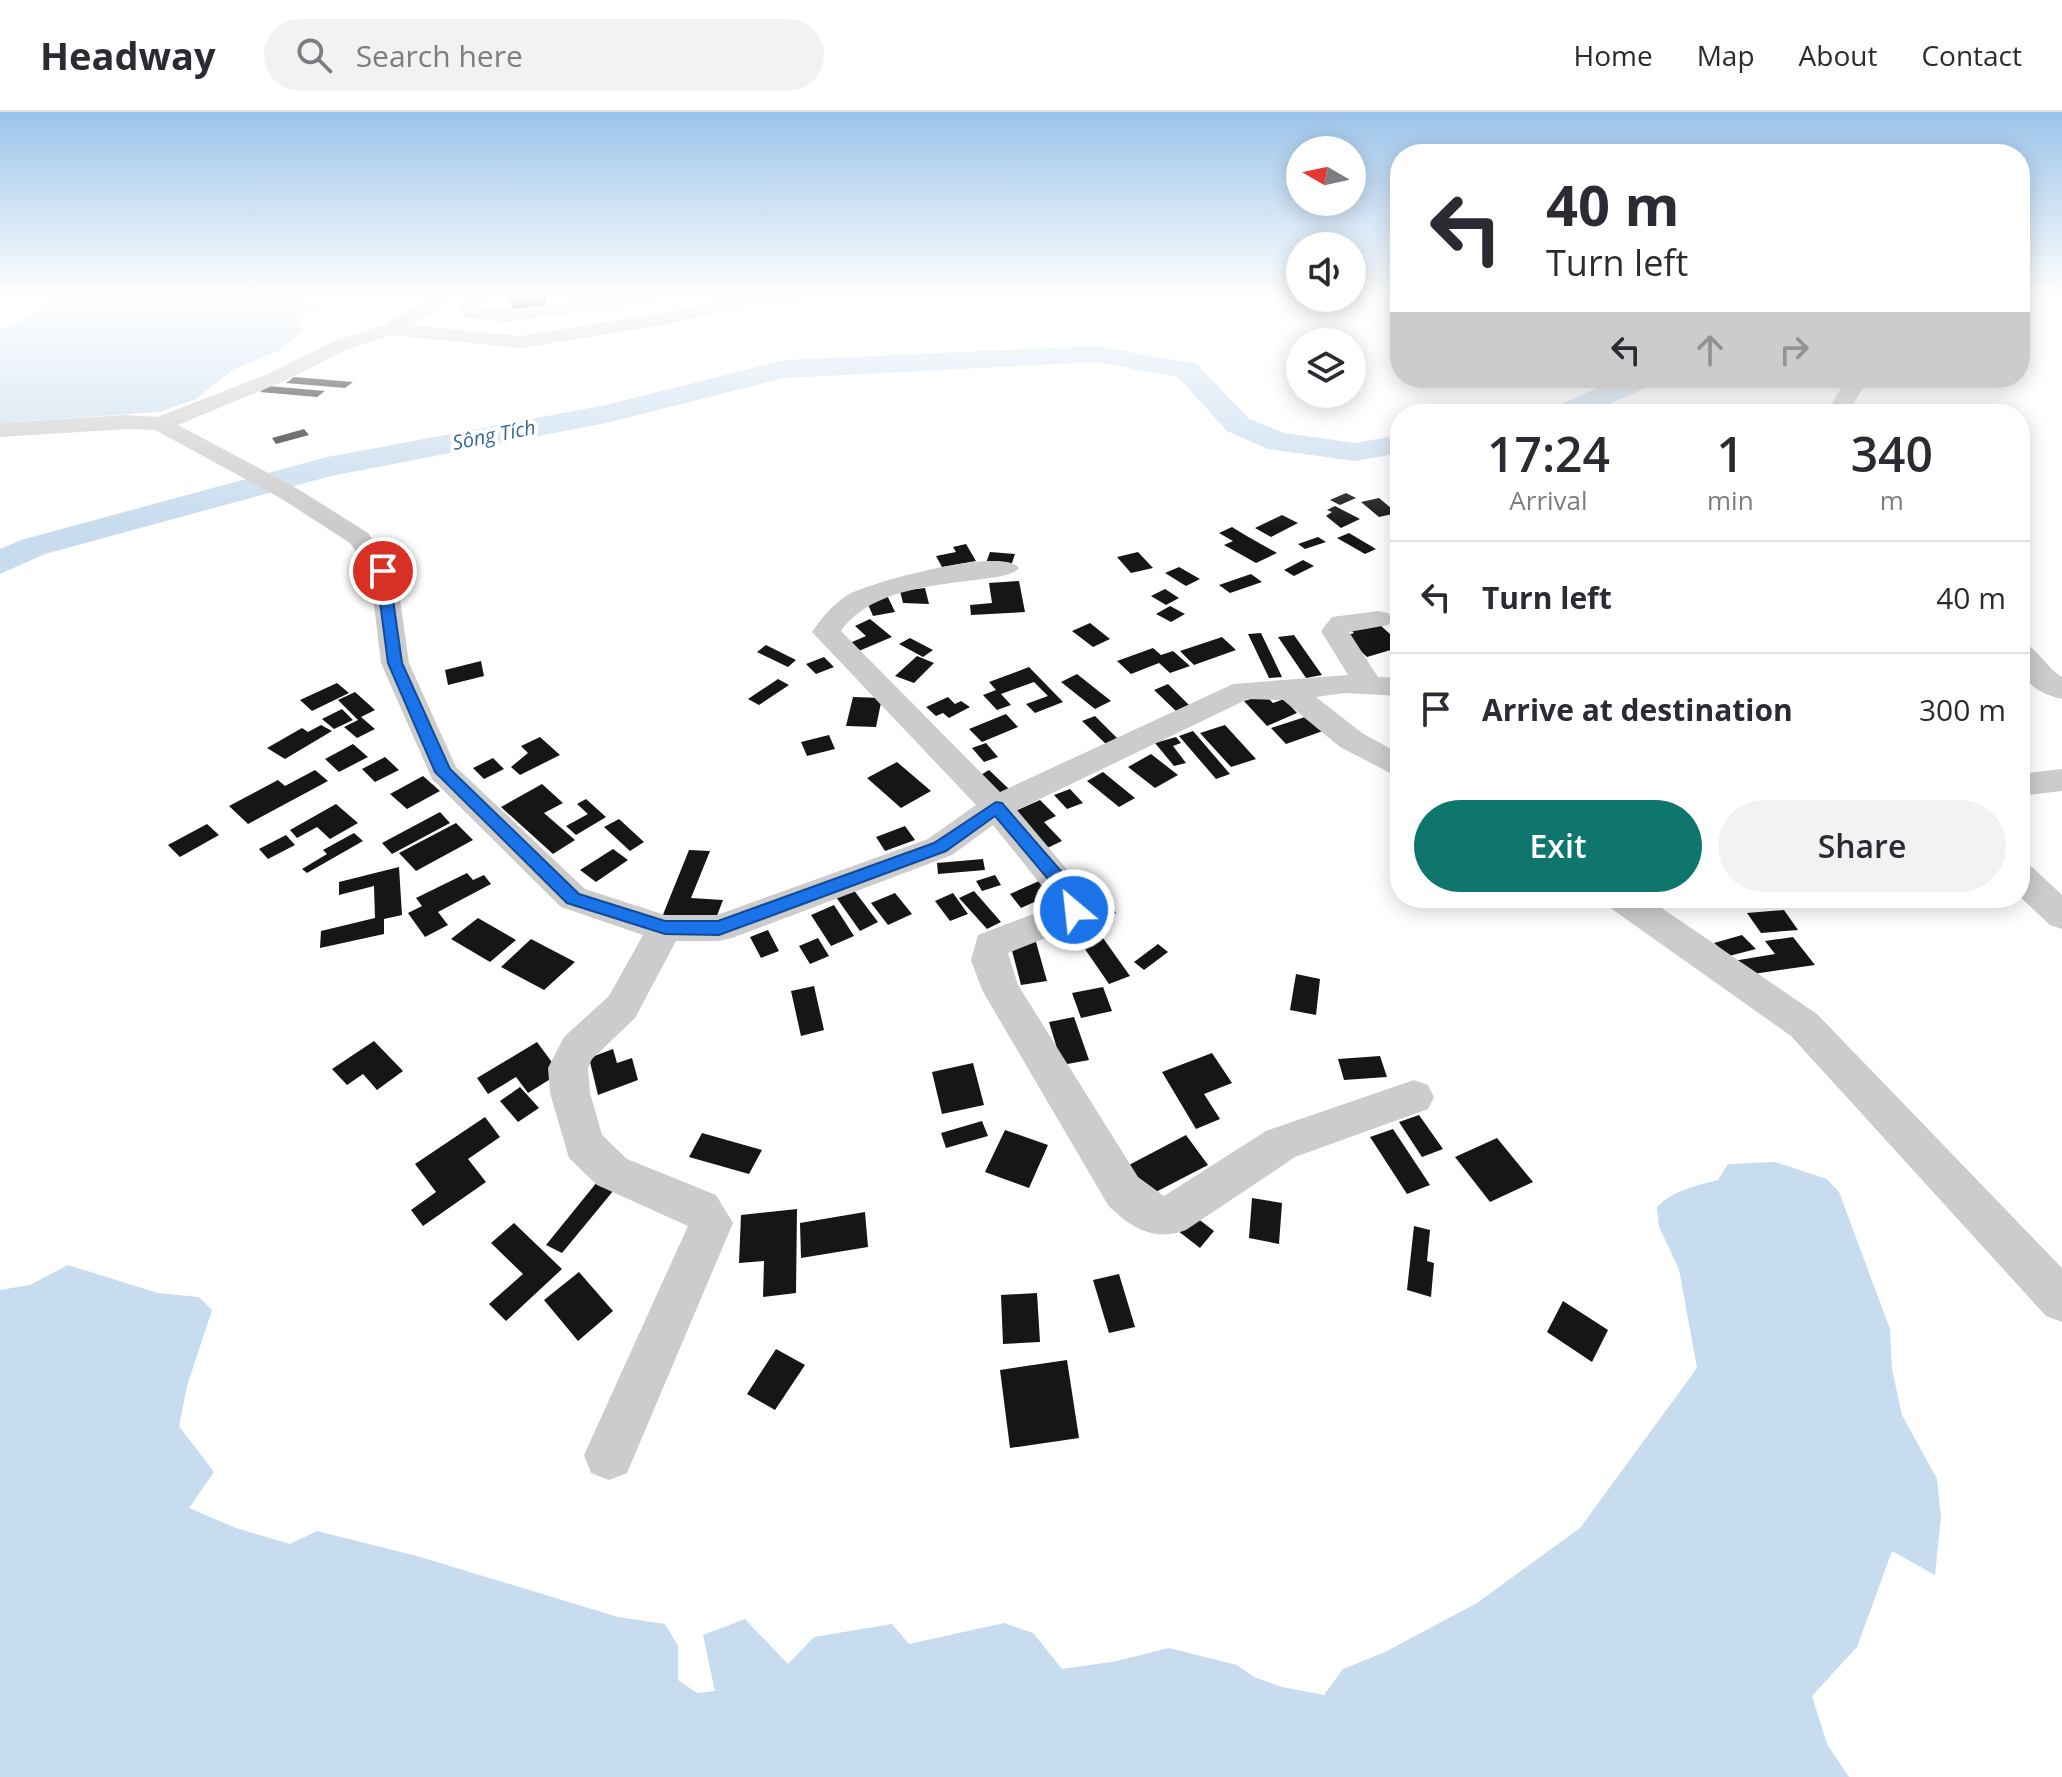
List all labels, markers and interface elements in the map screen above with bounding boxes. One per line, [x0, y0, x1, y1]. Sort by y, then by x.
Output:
search box [264, 19, 824, 91]
text: Headway [40, 29, 216, 81]
icon: search [292, 33, 336, 77]
text: Search here [356, 35, 523, 76]
text: Home [1574, 36, 1653, 74]
text: Map [1697, 36, 1755, 74]
text: About [1799, 36, 1877, 74]
text: Contact [1921, 36, 2022, 74]
north arrow [1286, 136, 1366, 216]
map controls [1286, 136, 1366, 408]
text: 40 m [1546, 166, 1680, 242]
icon: left [1414, 176, 1518, 280]
button: sound [1286, 232, 1366, 312]
text: Turn left [1546, 238, 1688, 287]
button: layers [1286, 328, 1366, 408]
icon: left [1604, 328, 1648, 372]
icon: ahead [1688, 328, 1732, 372]
icon: right [1772, 328, 1816, 372]
water label: Sông Tích [450, 413, 538, 456]
text: 17:24 [1487, 421, 1610, 486]
text: 1 [1717, 421, 1744, 486]
text: 340 [1851, 421, 1933, 486]
text: Arrival [1509, 482, 1588, 518]
text: min [1707, 482, 1754, 518]
text: m [1880, 482, 1904, 518]
pin [349, 537, 417, 605]
icon: arrive [361, 549, 405, 593]
icon: left [1414, 575, 1458, 619]
text: Turn left [1482, 577, 1612, 618]
text: 40 m [1936, 577, 2006, 618]
icon: arrive [1414, 687, 1458, 731]
text: Arrive at destination [1482, 689, 1793, 730]
text: 300 m [1919, 689, 2006, 730]
button: Exit [1414, 800, 1702, 892]
button: Share [1718, 800, 2006, 892]
position arrow [1032, 868, 1116, 952]

